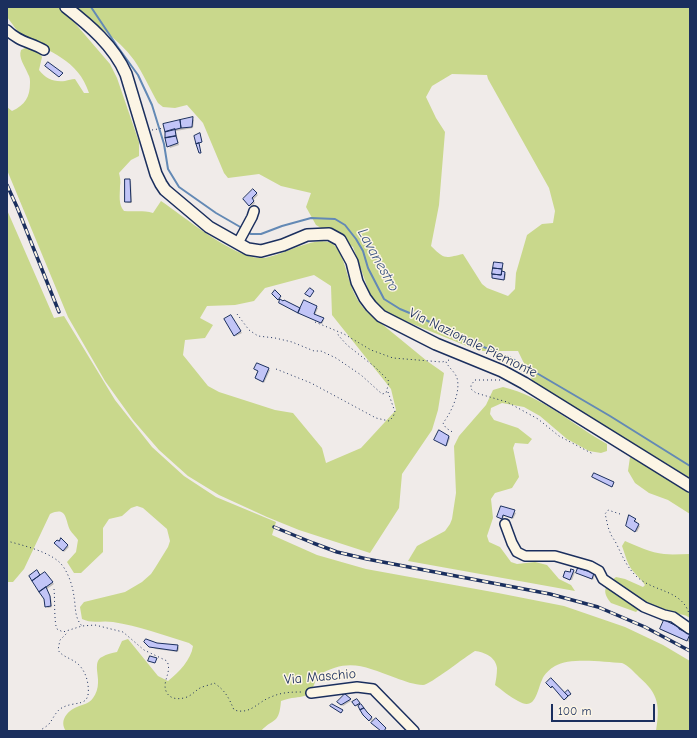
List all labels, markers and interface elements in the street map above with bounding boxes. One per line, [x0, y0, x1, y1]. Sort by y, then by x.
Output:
water label: Lavanestro [353, 225, 403, 295]
street label: Via Nazionale Piemonte [406, 305, 540, 381]
street label: Via Maschio [283, 665, 357, 689]
scale bar [553, 696, 657, 722]
text: 100 m [558, 704, 591, 718]

